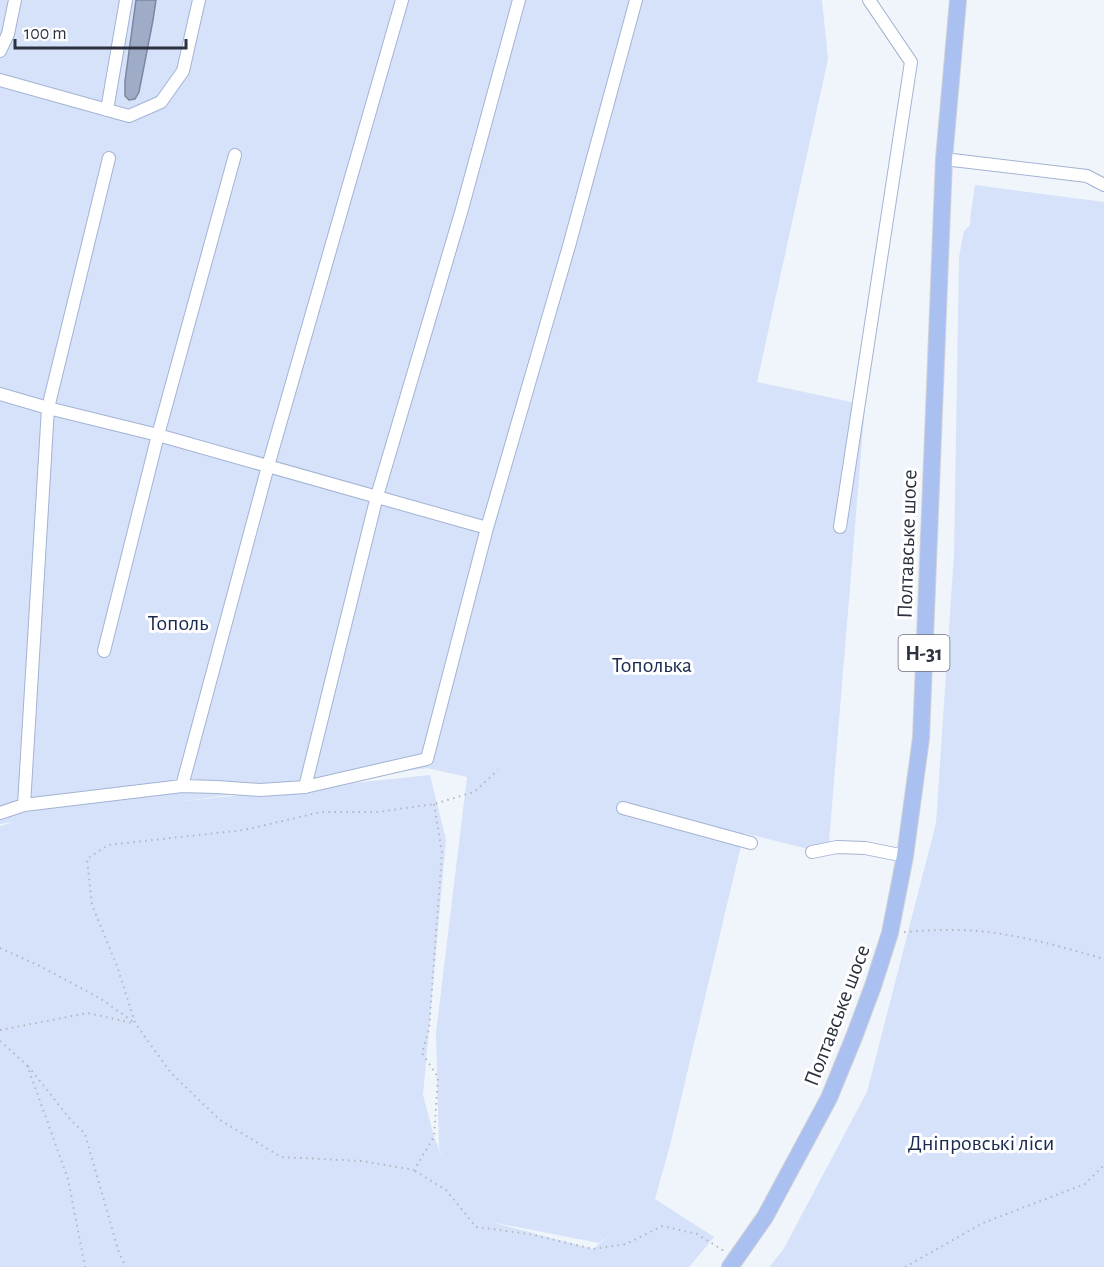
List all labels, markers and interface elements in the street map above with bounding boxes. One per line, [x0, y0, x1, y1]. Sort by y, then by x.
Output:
scale bar [15, 12, 186, 50]
text: 100 m [24, 25, 67, 43]
street label: Полтавське шосе [893, 469, 921, 619]
park label: Тополь [148, 612, 209, 634]
road number: Н-31 [898, 635, 950, 671]
park label: Тополька [612, 654, 692, 676]
street label: Полтавське шосе [800, 942, 874, 1089]
park label: Дніпровські ліси [908, 1132, 1054, 1154]

